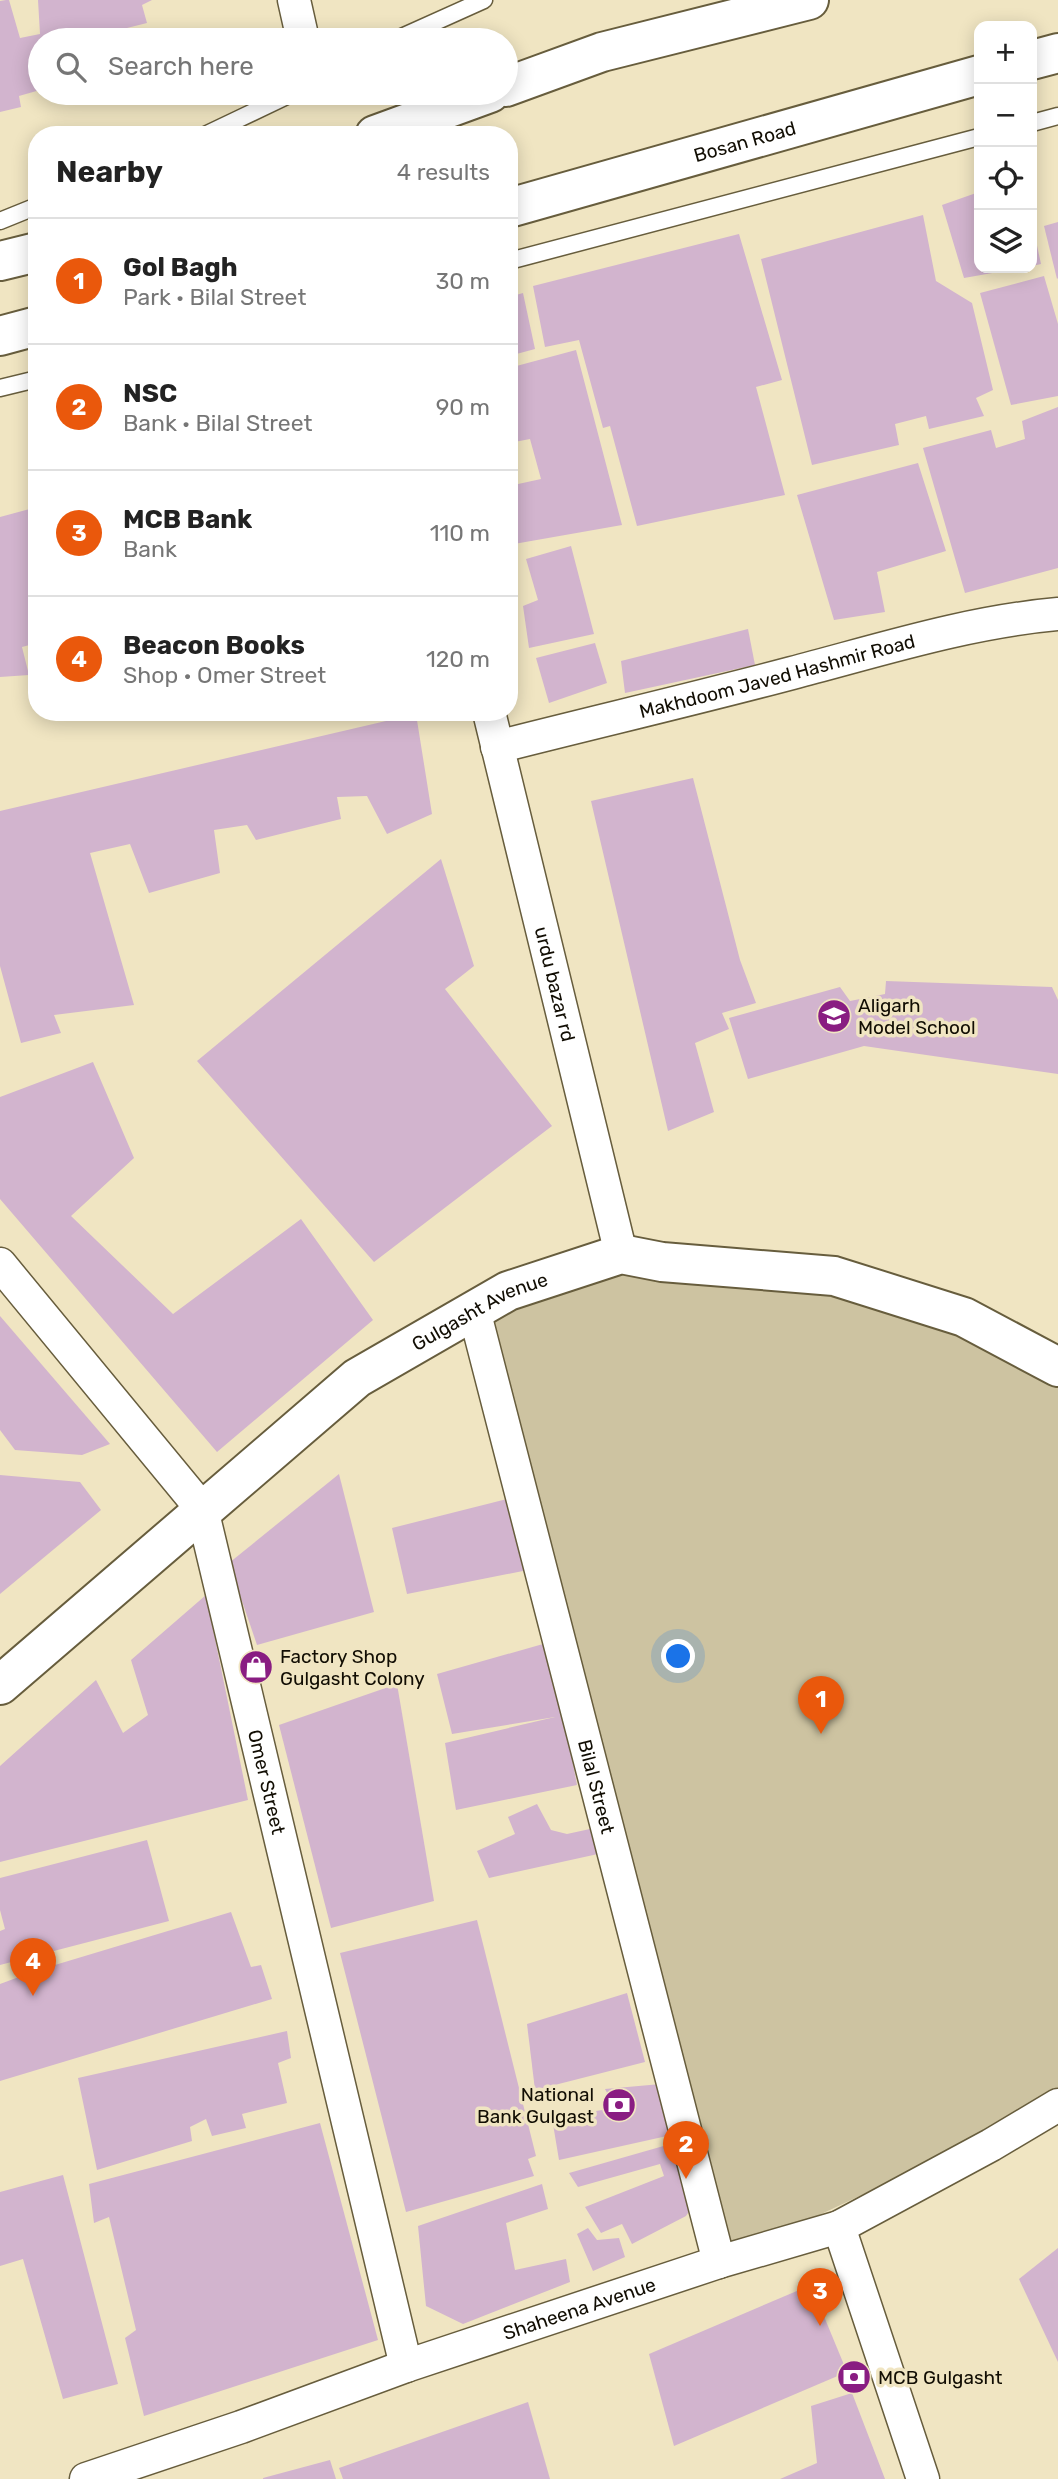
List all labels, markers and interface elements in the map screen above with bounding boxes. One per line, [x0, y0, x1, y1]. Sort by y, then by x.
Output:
map controls [974, 21, 1037, 273]
button: + [974, 21, 1037, 84]
search box [28, 28, 518, 105]
icon: search [52, 48, 90, 86]
text: Search here [108, 51, 254, 82]
button: − [974, 84, 1037, 147]
street label: Bosan Road [691, 116, 798, 167]
button: locate [974, 147, 1037, 210]
text: Nearby [56, 154, 163, 190]
text: 4 results [397, 158, 490, 186]
button: layers [974, 210, 1037, 273]
text: Gol Bagh [123, 252, 238, 283]
text: 1 [73, 267, 85, 295]
text: 30 m [435, 267, 490, 295]
text: Park · Bilal Street [123, 283, 306, 311]
text: NSC [123, 378, 177, 409]
text: 2 [72, 393, 86, 421]
text: 90 m [436, 393, 490, 421]
text: Bank · Bilal Street [123, 409, 312, 437]
text: MCB Bank [123, 504, 252, 535]
text: 3 [71, 519, 87, 547]
text: 110 m [430, 519, 490, 547]
text: Bank [123, 535, 177, 563]
street label: Makhdoom Javed Hashmir Road [637, 629, 917, 723]
text: Beacon Books [123, 630, 305, 661]
text: 4 [71, 645, 87, 673]
text: 120 m [426, 645, 490, 673]
text: Shop · Omer Street [123, 661, 326, 689]
street label: urdu bazar rd [530, 924, 580, 1044]
place label: Aligarh Model School [858, 994, 976, 1039]
school or university icon: Aligarh Model School [815, 997, 853, 1035]
street label: Gulgasht Avenue [408, 1267, 551, 1355]
your location [661, 1639, 695, 1673]
place label: Factory Shop Gulgasht Colony [280, 1645, 425, 1690]
shop icon: Factory Shop Gulgasht Colony [237, 1648, 275, 1686]
pin: 1 [798, 1676, 844, 1734]
street label: Omer Street [243, 1727, 291, 1837]
street label: Bilal Street [573, 1737, 620, 1837]
pin: 4 [10, 1938, 56, 1996]
place label: National Bank Gulgast [477, 2083, 595, 2128]
bank icon: National Bank Gulgast [600, 2086, 638, 2124]
pin: 2 [663, 2121, 709, 2179]
pin: 3 [797, 2268, 843, 2326]
street label: Shaheena Avenue [500, 2272, 659, 2344]
bank icon: MCB Gulgasht [835, 2358, 873, 2396]
place label: MCB Gulgasht [878, 2366, 1003, 2389]

